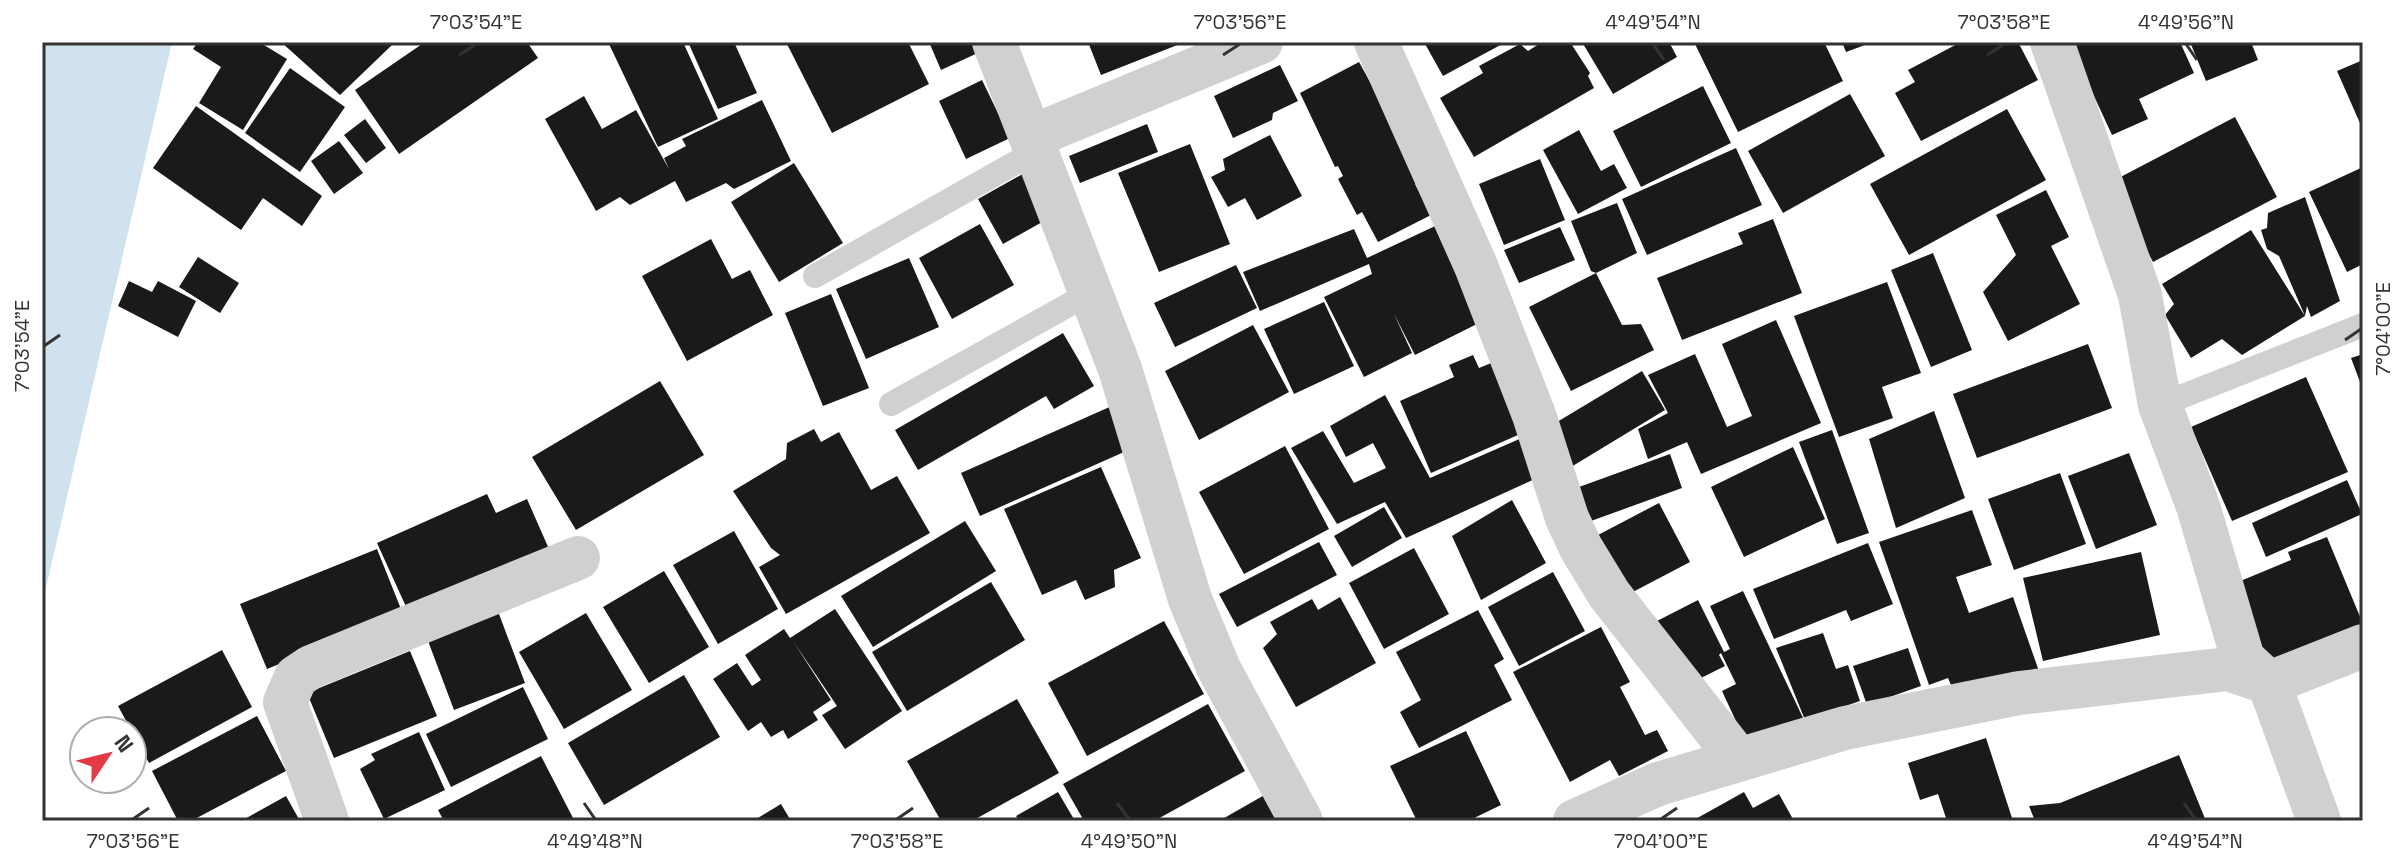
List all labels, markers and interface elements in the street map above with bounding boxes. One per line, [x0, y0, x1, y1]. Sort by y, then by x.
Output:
text: 7°03'54"E [430, 9, 522, 35]
text: 7°03'56"E [1194, 9, 1286, 35]
text: 4°49'54"N [1605, 9, 1701, 35]
text: 7°03'58"E [1957, 9, 2051, 35]
text: 4°49'56"N [2138, 9, 2234, 35]
text: 7°04'00"E [2370, 282, 2396, 376]
text: 7°03'54"E [9, 300, 35, 392]
north arrow [68, 715, 148, 795]
text: N [109, 729, 140, 758]
text: 7°03'56"E [87, 828, 179, 854]
text: 4°49'48"N [547, 828, 643, 854]
text: 7°03'58"E [850, 828, 944, 854]
text: 4°49'50"N [1081, 828, 1177, 854]
text: 7°04'00"E [1614, 828, 1708, 854]
text: 4°49'54"N [2147, 828, 2243, 854]

